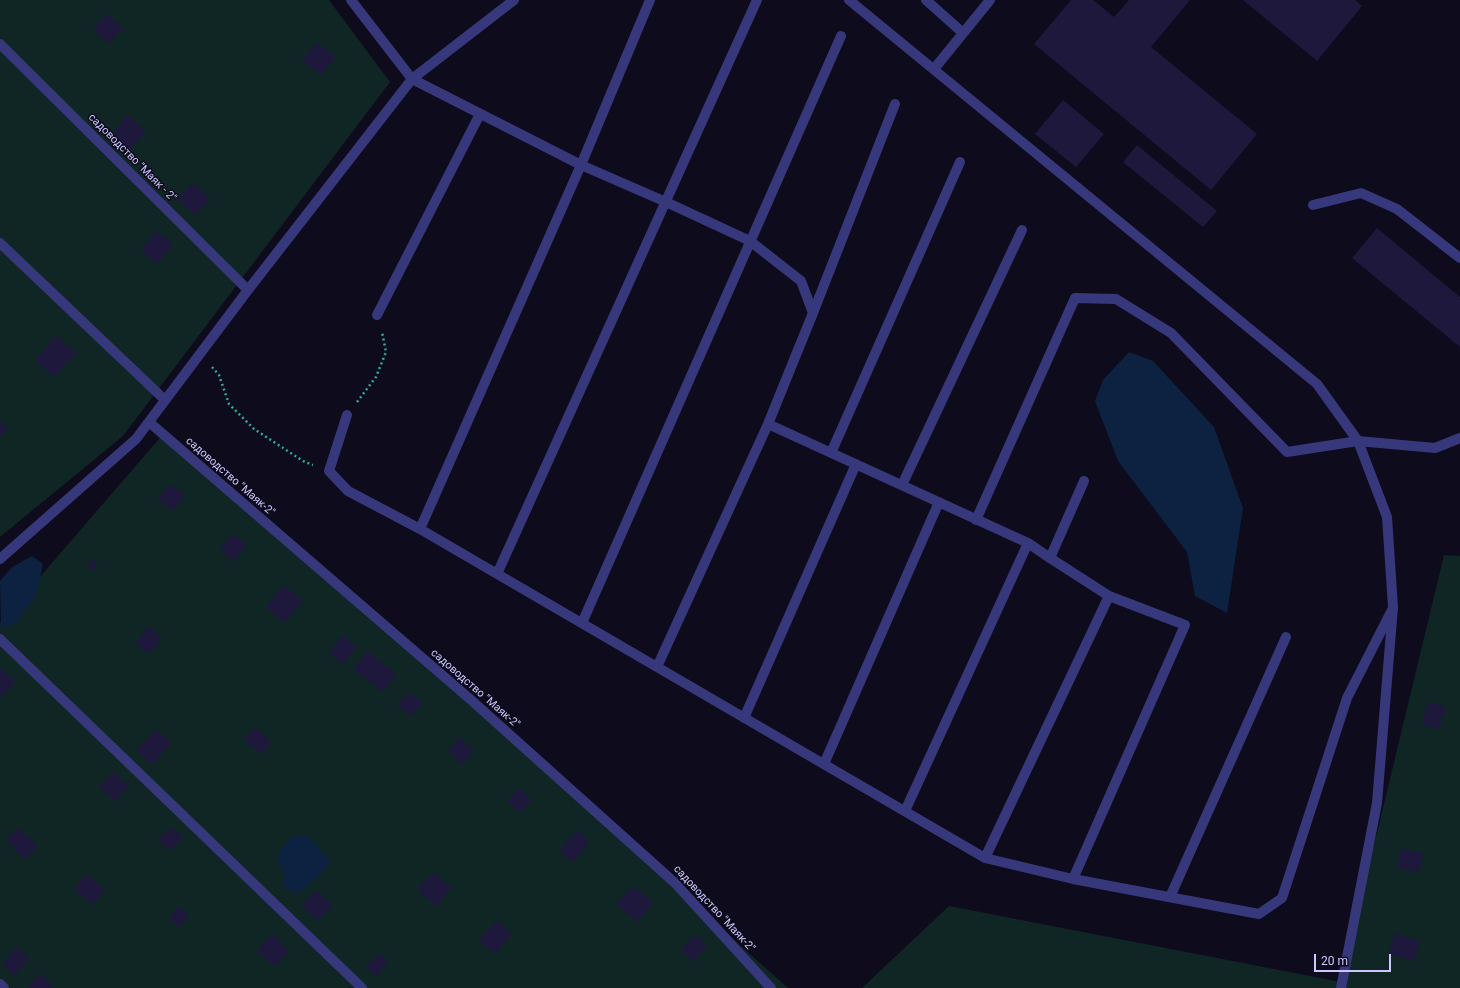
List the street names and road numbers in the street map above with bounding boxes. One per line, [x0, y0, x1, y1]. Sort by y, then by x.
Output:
street label: садоводство "Маяк - 2" [85, 111, 179, 205]
street label: садоводство "Маяк-2" [183, 435, 277, 519]
street label: садоводство "Маяк-2" [428, 647, 522, 731]
street label: садоводство "Маяк-2" [670, 863, 758, 955]

